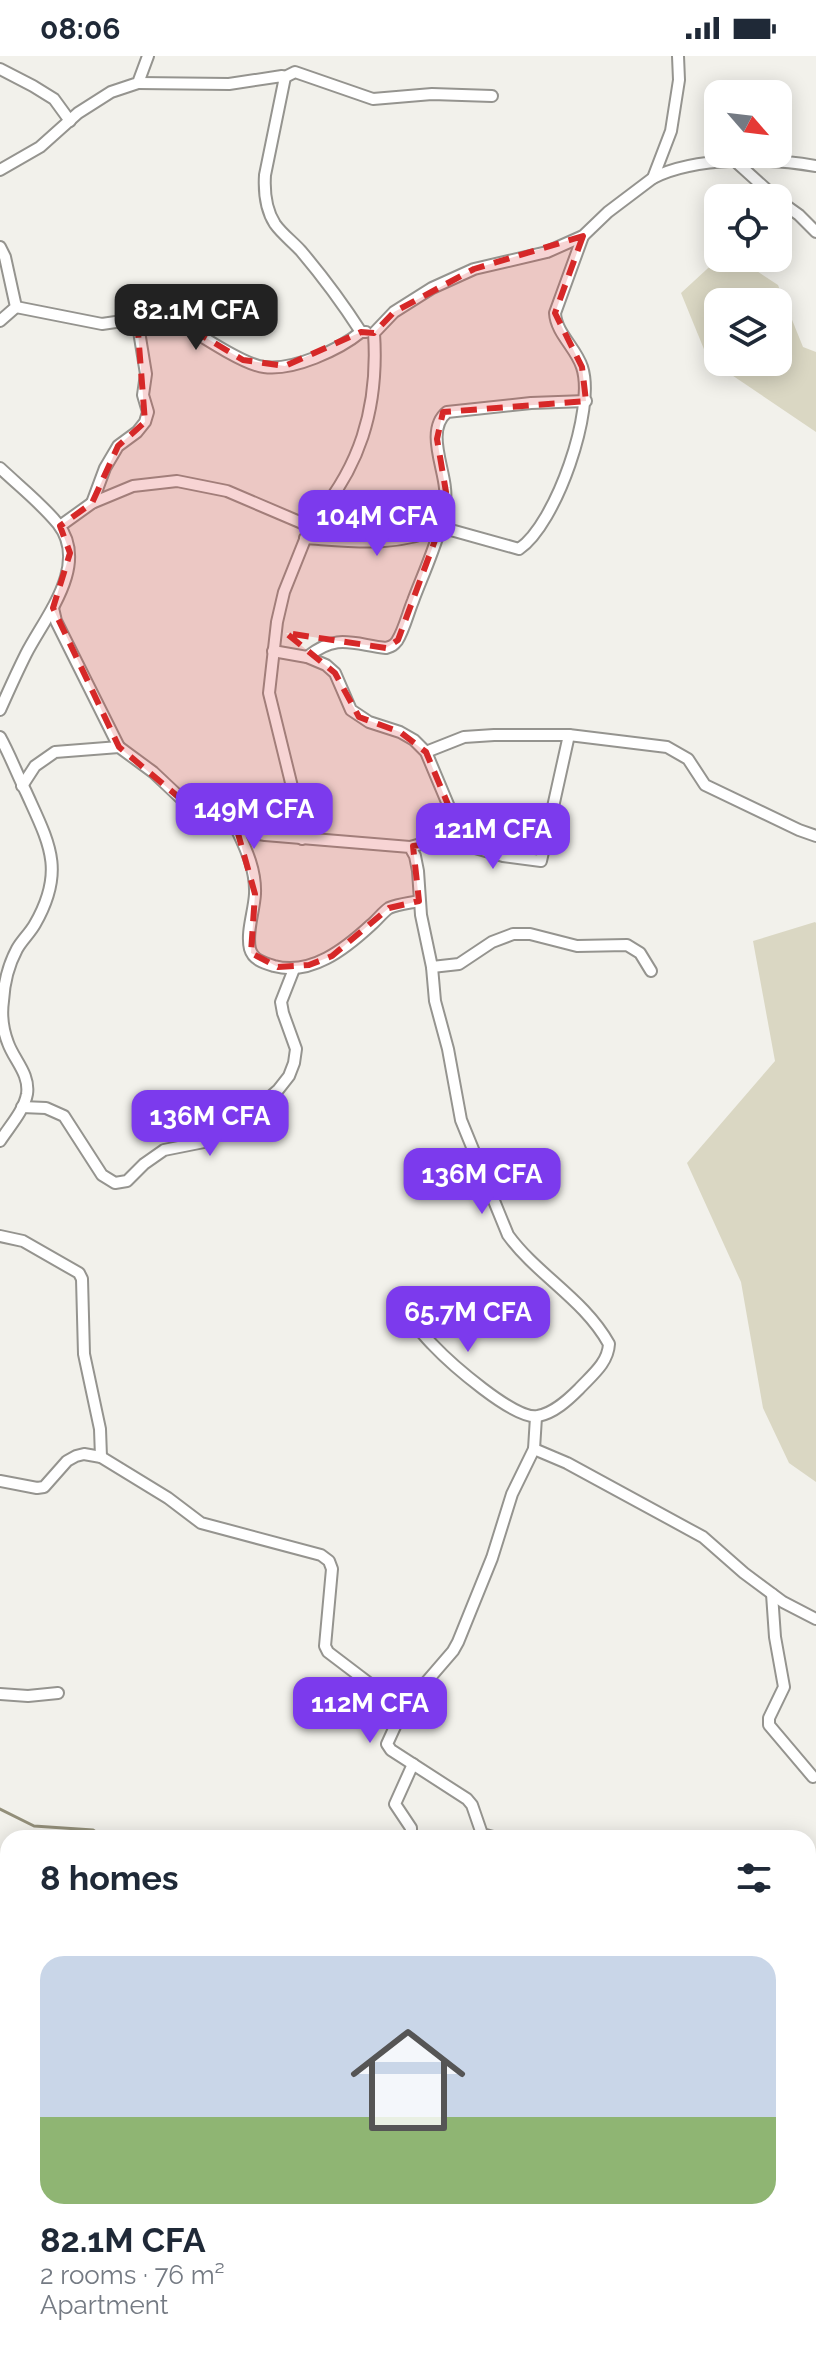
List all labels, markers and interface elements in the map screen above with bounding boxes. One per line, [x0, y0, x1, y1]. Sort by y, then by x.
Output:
text: 08:06 [40, 11, 121, 46]
north arrow [704, 80, 792, 168]
map controls [704, 80, 792, 376]
button: locate [704, 184, 792, 272]
pin: 82.1M CFA [104, 284, 288, 352]
button: layers [704, 288, 792, 376]
text: 82.1M CFA [133, 295, 259, 325]
pin: 104M CFA [294, 490, 460, 558]
text: 104M CFA [316, 501, 438, 531]
pin: 149M CFA [171, 783, 337, 851]
text: 149M CFA [194, 794, 314, 824]
pin: 121M CFA [410, 803, 576, 871]
text: 121M CFA [434, 814, 552, 844]
pin: 136M CFA [127, 1090, 293, 1158]
text: 136M CFA [150, 1101, 270, 1131]
pin: 136M CFA [399, 1148, 565, 1216]
text: 136M CFA [422, 1159, 542, 1189]
pin: 65.7M CFA [376, 1286, 560, 1354]
text: 65.7M CFA [404, 1297, 532, 1327]
pin: 112M CFA [287, 1677, 453, 1745]
text: 112M CFA [311, 1688, 429, 1718]
icon: filters [732, 1856, 776, 1900]
text: 8 homes [40, 1858, 179, 1898]
icon: home [336, 2008, 480, 2152]
text: 82.1M CFA [40, 2220, 206, 2260]
text: 2 rooms · 76 m² [40, 2260, 225, 2290]
text: Apartment [40, 2290, 169, 2320]

